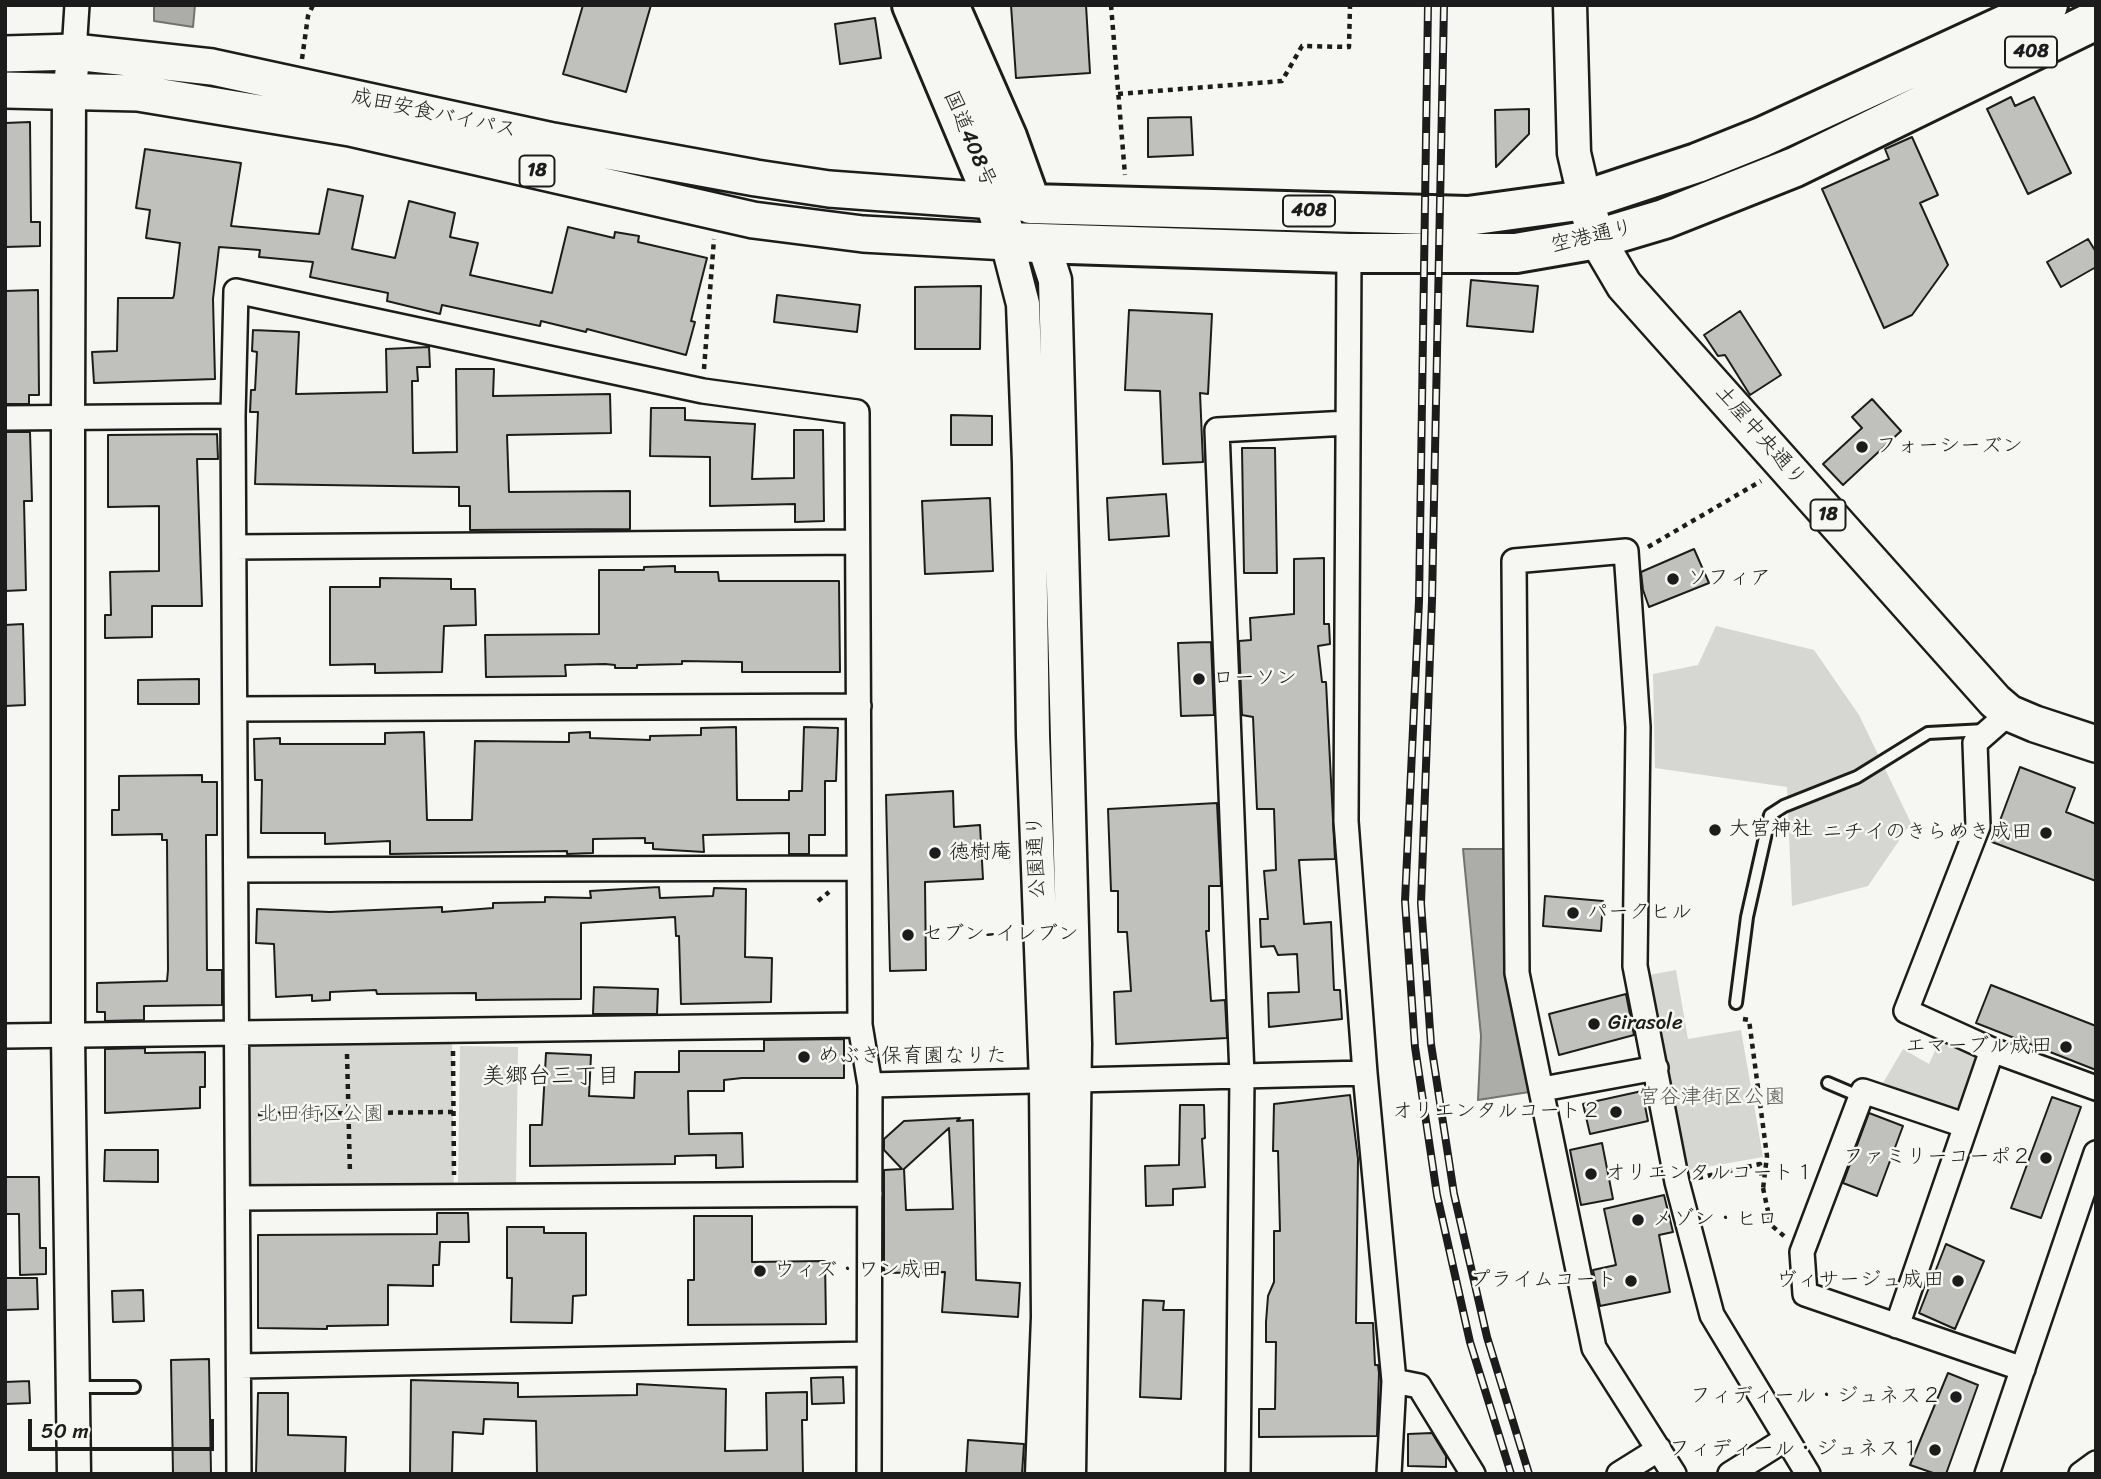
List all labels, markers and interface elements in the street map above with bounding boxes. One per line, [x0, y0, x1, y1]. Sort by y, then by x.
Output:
road number: 408 [2005, 36, 2057, 68]
street label: 成田安食バイパス [349, 84, 519, 144]
street label: 国道408号 [937, 87, 1001, 191]
road number: 18 [520, 155, 554, 186]
road number: 408 [1283, 196, 1335, 226]
street label: 空港通り [1548, 215, 1636, 259]
street label: 土屋中央通り [1709, 380, 1811, 492]
place label: フォーシーズン [1876, 434, 2023, 460]
marker: フォーシーズン [1854, 439, 1870, 455]
road number: 18 [1811, 500, 1846, 530]
place label: ソフィア [1687, 566, 1771, 592]
marker: ソフィア [1665, 571, 1681, 587]
place label: ローソン [1213, 666, 1297, 692]
marker: ローソン [1191, 671, 1207, 687]
street label: 公園通り [1023, 815, 1051, 899]
place label: 大宮神社 [1729, 817, 1813, 843]
place label: ニチイのきらめき成田 [1822, 820, 2032, 846]
marker: 大宮神社 [1707, 822, 1723, 838]
marker: ニチイのきらめき成田 [2038, 825, 2054, 841]
place label: 徳樹庵 [949, 840, 1012, 866]
marker: 徳樹庵 [927, 845, 943, 861]
place label: パークヒル [1587, 900, 1692, 926]
marker: パークヒル [1565, 905, 1581, 921]
place label: セブン-イレブン [922, 922, 1079, 948]
marker: セブン-イレブン [900, 927, 916, 943]
place label: Girasole [1608, 1011, 1683, 1037]
marker: Girasole [1586, 1016, 1602, 1032]
place label: エマーブル成田 [1905, 1034, 2052, 1060]
marker: エマーブル成田 [2058, 1039, 2074, 1055]
place label: めぶき保育園なりた [818, 1044, 1007, 1070]
marker: めぶき保育園なりた [796, 1049, 812, 1065]
district label: 美郷台三丁目 [482, 1063, 620, 1091]
park label: 宮谷津街区公園 [1639, 1085, 1785, 1111]
place label: オリエンタルコート２ [1392, 1099, 1602, 1125]
park label: 北田街区公園 [258, 1102, 384, 1128]
marker: オリエンタルコート２ [1608, 1104, 1624, 1120]
place label: ファミリーコーポ２ [1843, 1145, 2032, 1171]
marker: ファミリーコーポ２ [2038, 1150, 2054, 1166]
place label: オリエンタルコート１ [1605, 1161, 1815, 1187]
marker: オリエンタルコート１ [1583, 1166, 1599, 1182]
place label: メゾン・ヒロ [1652, 1207, 1778, 1233]
marker: メゾン・ヒロ [1630, 1212, 1646, 1228]
place label: ウィズ・ワン成田 [774, 1258, 942, 1284]
marker: ウィズ・ワン成田 [752, 1263, 768, 1279]
place label: プライムコート [1470, 1268, 1617, 1294]
place label: ヴィサージュ成田 [1776, 1268, 1944, 1294]
marker: プライムコート [1623, 1273, 1639, 1289]
marker: ヴィサージュ成田 [1950, 1273, 1966, 1289]
place label: フィディール・ジュネス２ [1690, 1384, 1942, 1410]
marker: フィディール・ジュネス２ [1948, 1389, 1964, 1405]
scale bar [32, 1406, 217, 1450]
text: 50 m [41, 1412, 89, 1450]
place label: フィディール・ジュネス１ [1669, 1437, 1921, 1463]
marker: フィディール・ジュネス１ [1927, 1442, 1943, 1458]

